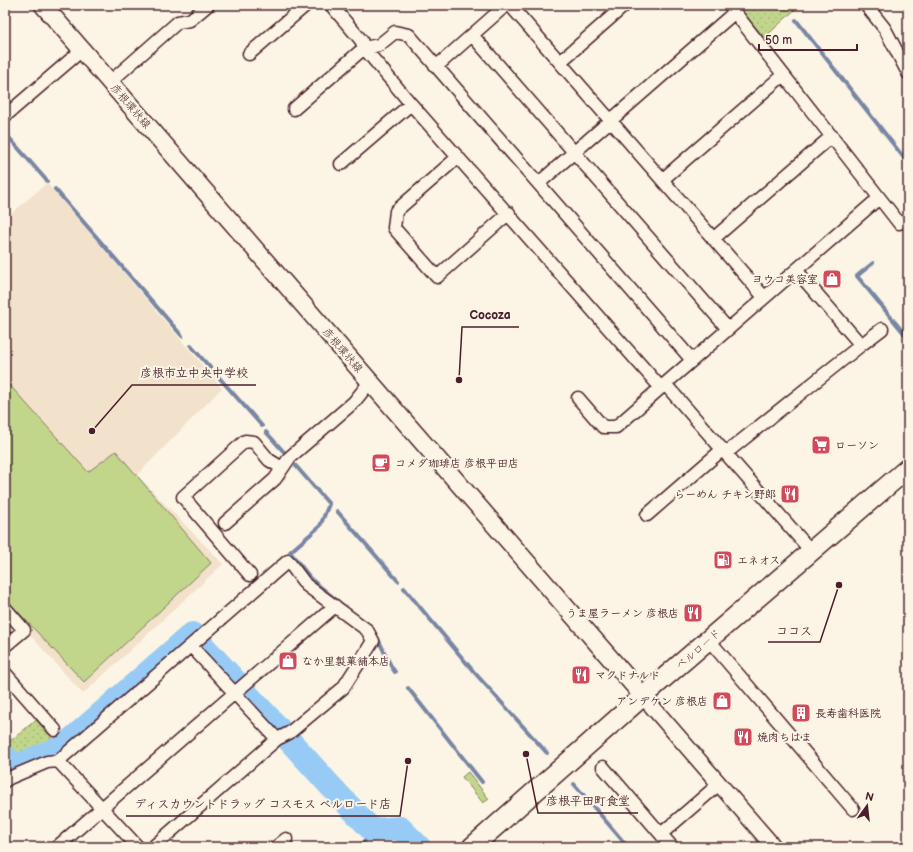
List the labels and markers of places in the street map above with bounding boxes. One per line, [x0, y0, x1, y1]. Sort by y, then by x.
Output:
shop icon: ヨウコ美容室 [821, 268, 843, 290]
place label: ヨウコ美容室 [752, 273, 818, 286]
callout: Cocoza [462, 303, 519, 327]
callout: 彦根市立中央中学校 [132, 361, 256, 385]
supermarket icon: ローソン [810, 434, 832, 456]
place label: ローソン [835, 439, 879, 452]
cafe icon: コメダ珈琲店 彦根平田店 [370, 452, 392, 474]
place label: コメダ珈琲店 彦根平田店 [395, 457, 519, 470]
restaurant icon: らーめん チキン野郎 [779, 483, 801, 505]
place label: らーめん チキン野郎 [674, 488, 776, 501]
fuel station icon: エネオス [712, 549, 734, 571]
place label: エネオス [737, 554, 780, 567]
restaurant icon: うま屋ラーメン 彦根店 [682, 602, 704, 624]
place label: うま屋ラーメン 彦根店 [566, 607, 679, 620]
callout: ココス [768, 618, 820, 642]
shop icon: なか里製菓舗本店 [277, 650, 299, 672]
place label: なか里製菓舗本店 [302, 655, 390, 668]
restaurant icon: マクドナルド [570, 664, 592, 686]
place label: マクドナルド [595, 669, 661, 682]
shop icon: アンデケン 彦根店 [711, 690, 733, 712]
place label: アンデケン 彦根店 [616, 695, 708, 708]
building icon: 長寿歯科医院 [790, 702, 812, 724]
place label: 長寿歯科医院 [815, 707, 881, 720]
restaurant icon: 焼肉ちはま [732, 726, 754, 748]
place label: 焼肉ちはま [757, 731, 812, 744]
callout: 彦根平田町食堂 [538, 789, 638, 813]
callout: ディスカウントドラッグ コスモス ベルロード店 [126, 792, 400, 816]

